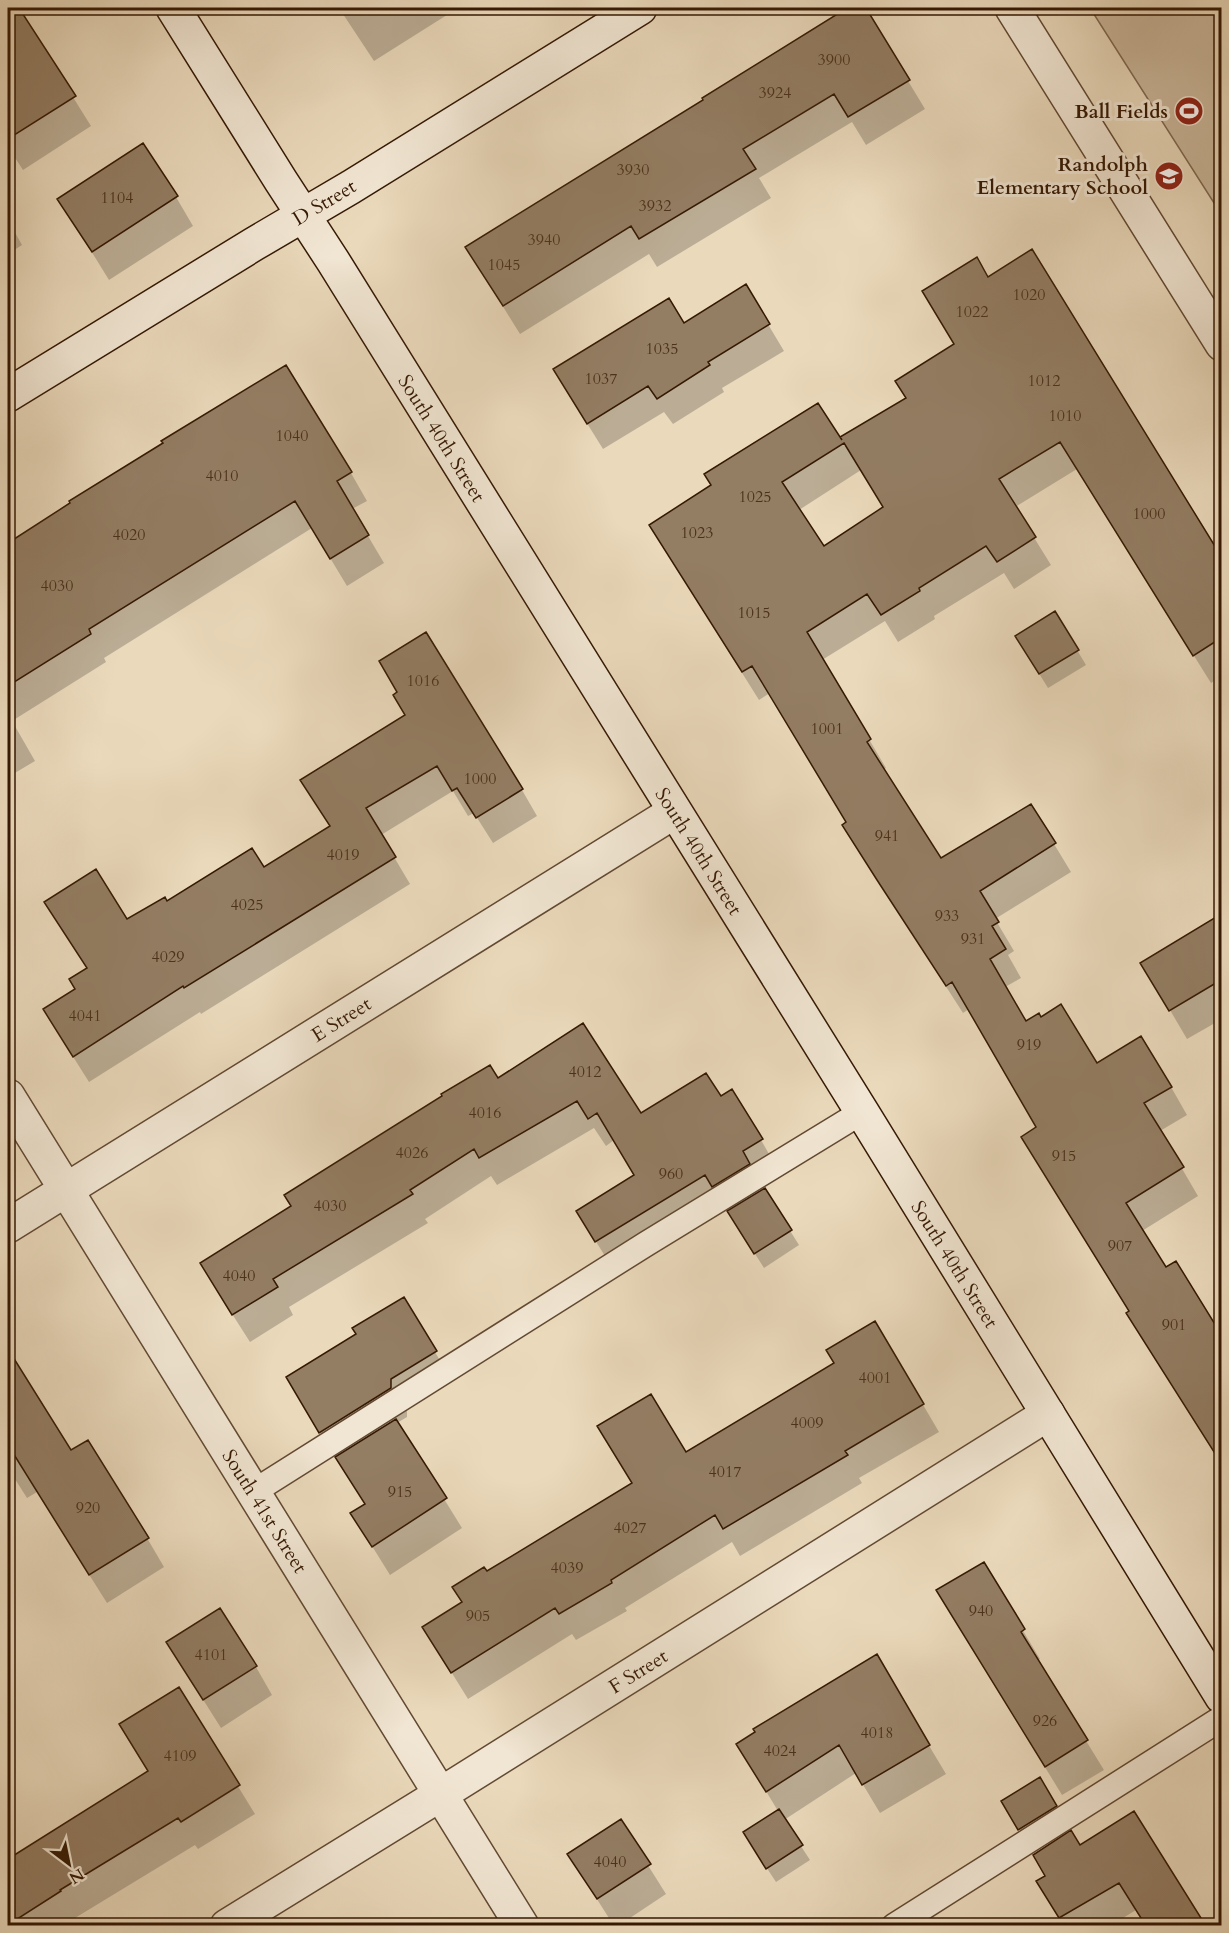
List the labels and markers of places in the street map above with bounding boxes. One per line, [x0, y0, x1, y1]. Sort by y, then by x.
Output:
sports icon: Ball Fields [1173, 95, 1205, 127]
place label: Ball Fields [1074, 98, 1168, 125]
place label: Randolph Elementary School [976, 151, 1149, 201]
school or university icon: Randolph Elementary School [1153, 160, 1185, 192]

